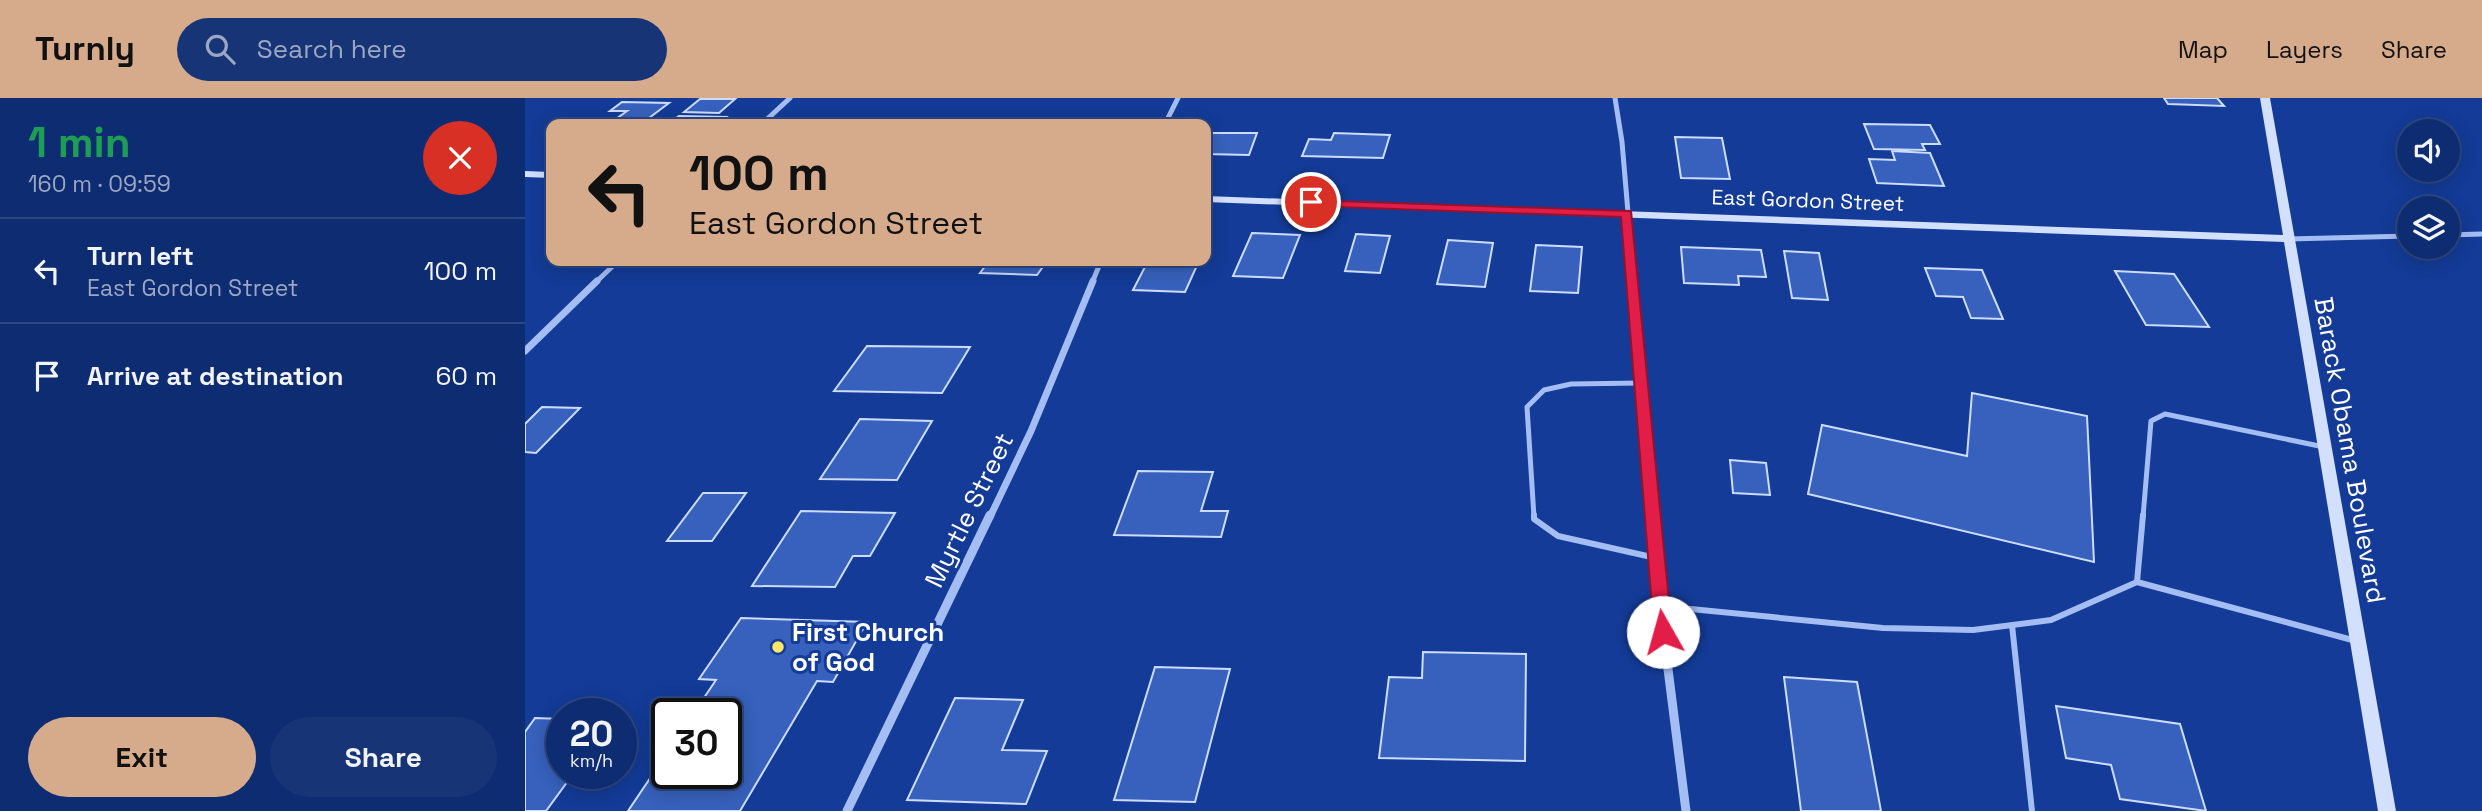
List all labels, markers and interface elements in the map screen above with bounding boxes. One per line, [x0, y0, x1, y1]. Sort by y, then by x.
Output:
search box [177, 18, 667, 81]
text: Turnly [35, 28, 135, 70]
icon: search [201, 30, 239, 68]
text: Search here [257, 32, 407, 66]
text: Map [2178, 34, 2228, 65]
text: Layers [2266, 34, 2343, 65]
text: Share [2381, 34, 2447, 65]
text: 1 min [28, 116, 131, 169]
map controls [2397, 119, 2460, 259]
button: sound [2397, 119, 2460, 182]
button: close [423, 121, 497, 195]
text: 100 m [689, 142, 829, 204]
icon: left [574, 147, 665, 238]
text: 160 m · 09:59 [28, 169, 171, 199]
pin [1281, 172, 1341, 232]
icon: arrive [1292, 183, 1330, 221]
street label: East Gordon Street [1711, 183, 1905, 217]
button: layers [2397, 196, 2460, 259]
text: East Gordon Street [689, 203, 983, 243]
text: Turn left [87, 239, 194, 273]
icon: left [28, 252, 66, 290]
text: 100 m [424, 254, 497, 288]
text: East Gordon Street [87, 273, 298, 303]
street label: Barack Obama Boulevard [2306, 294, 2394, 606]
icon: arrive [28, 357, 66, 395]
text: Arrive at destination [87, 359, 344, 393]
text: 60 m [435, 359, 497, 393]
street label: Myrtle Street [917, 427, 1021, 593]
position arrow [1626, 595, 1700, 669]
place label: First Church of God [792, 615, 944, 679]
marker: First Church of God [770, 639, 786, 655]
speed limit sign: 30 [651, 698, 742, 789]
text: 20 [570, 712, 613, 756]
button: Exit [28, 717, 256, 797]
button: Share [270, 717, 497, 797]
text: km/h [570, 749, 613, 772]

